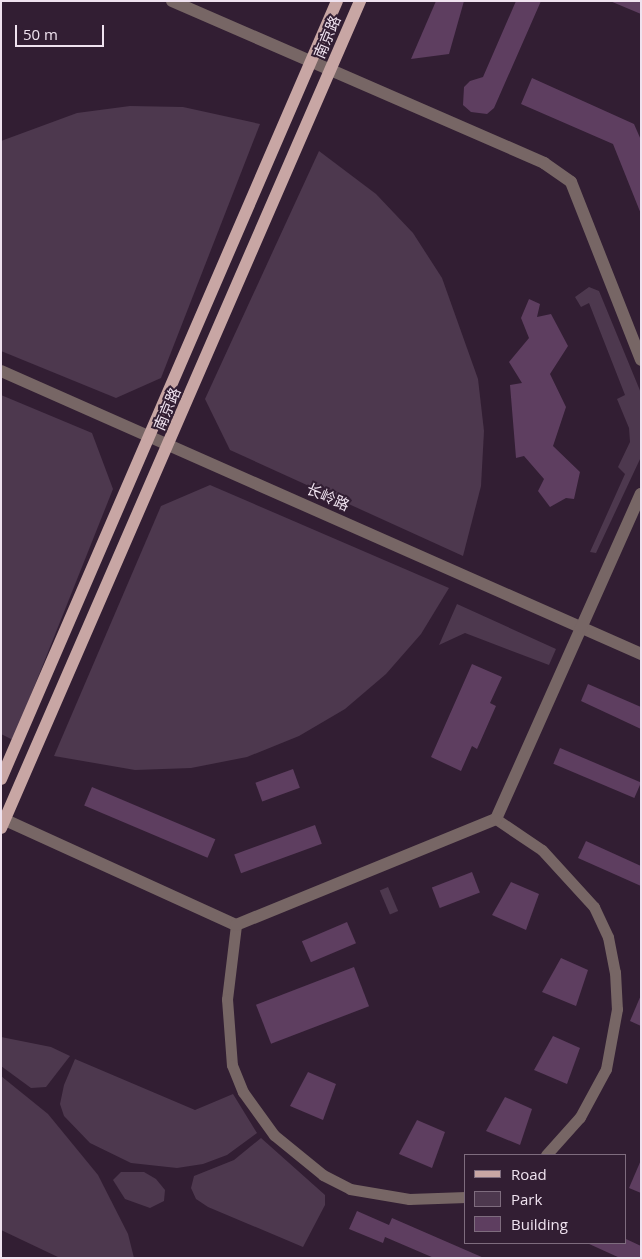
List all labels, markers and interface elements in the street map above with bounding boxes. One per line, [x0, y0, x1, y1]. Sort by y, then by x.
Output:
street label: 南京路 [310, 13, 344, 61]
scale bar [18, 15, 106, 47]
text: 50 m [23, 24, 58, 44]
street label: 南京路 [150, 385, 184, 433]
street label: 长岭路 [304, 480, 352, 514]
legend [464, 1154, 627, 1244]
text: Road [511, 1164, 547, 1184]
text: Park [511, 1189, 542, 1209]
text: Building [511, 1214, 568, 1234]

